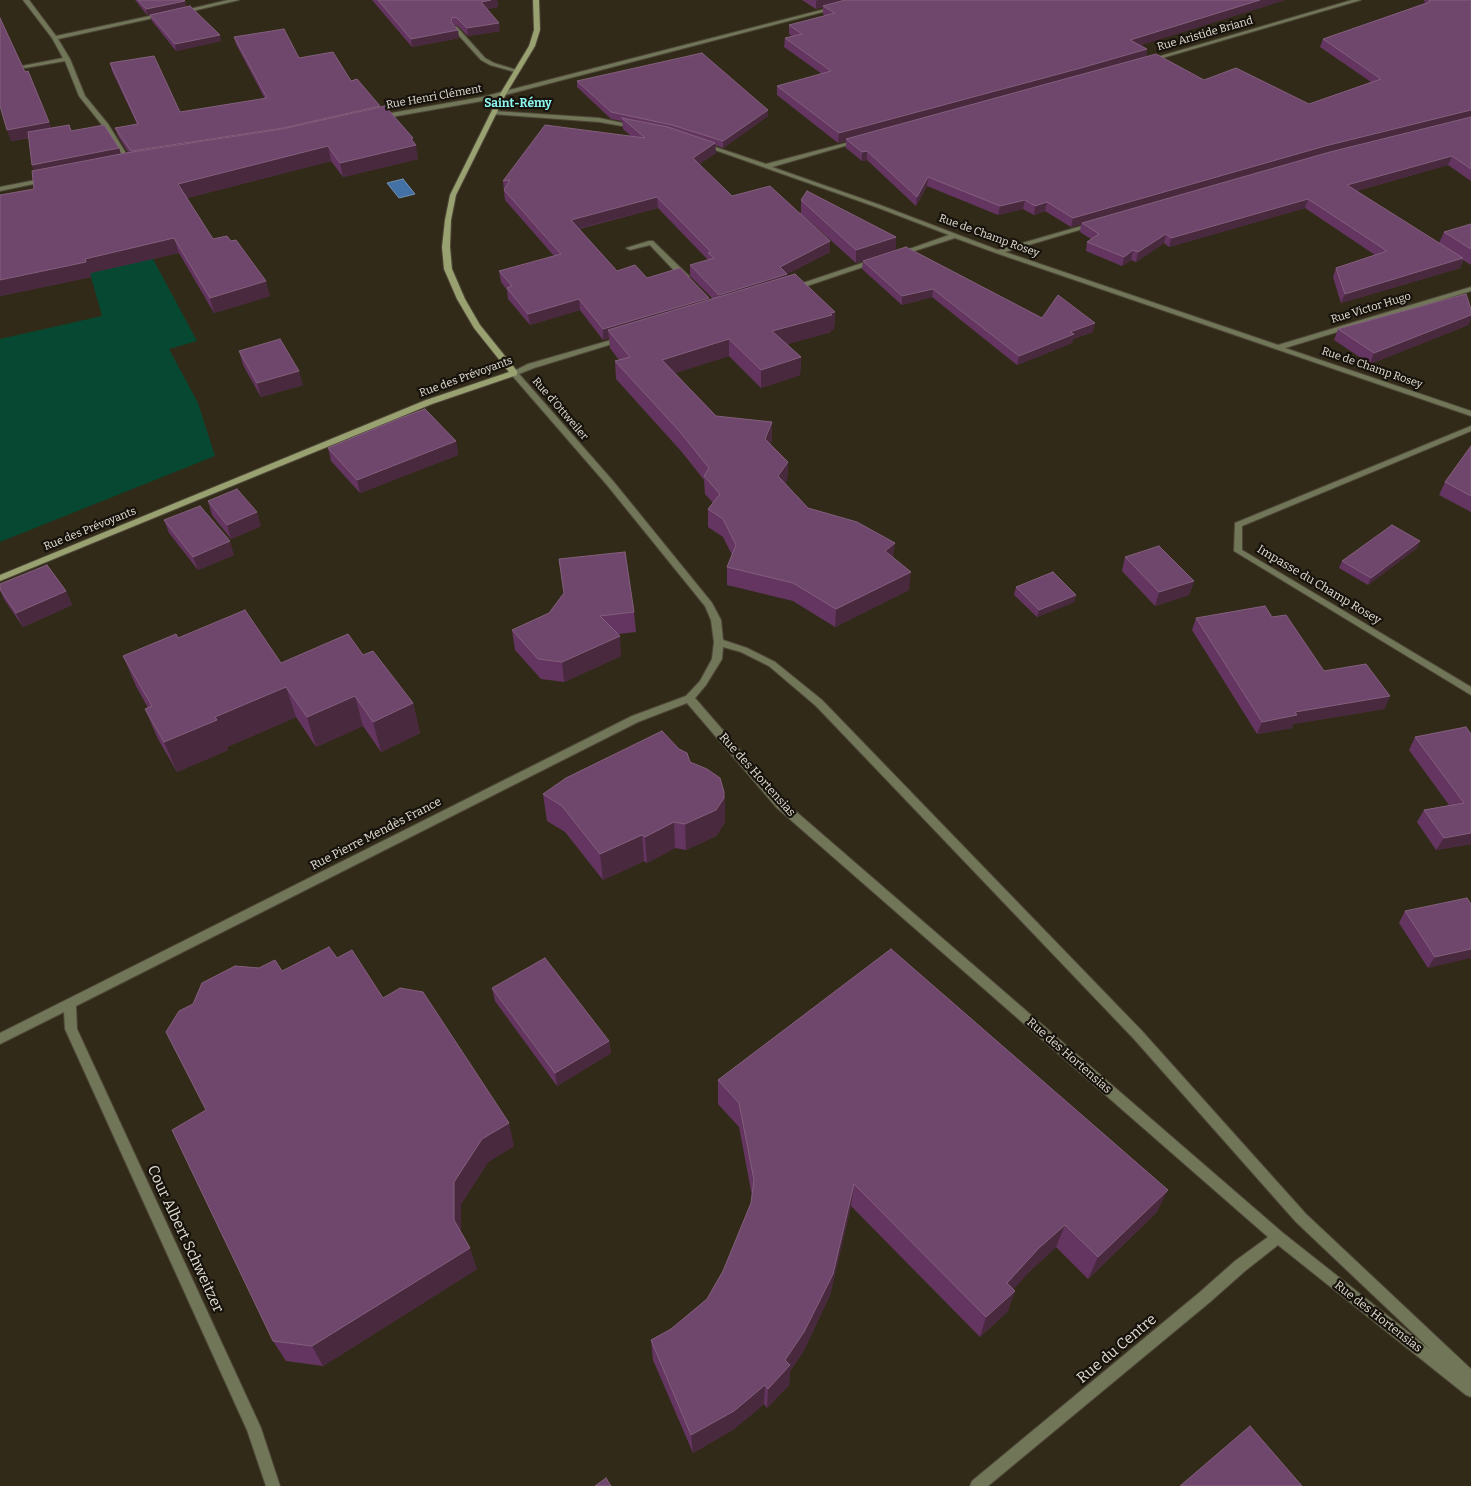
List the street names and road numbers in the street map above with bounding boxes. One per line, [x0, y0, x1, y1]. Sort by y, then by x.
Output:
street label: Rue Aristide Briand [1156, 14, 1254, 54]
street label: Rue Henri Clément [385, 82, 483, 112]
street label: Rue de Champ Rosey [937, 212, 1041, 260]
street label: Rue Victor Hugo [1329, 290, 1413, 326]
street label: Rue de Champ Rosey [1320, 345, 1424, 391]
street label: Rue des Prévoyants [418, 354, 514, 400]
street label: Rue d'Ottweiler [529, 375, 591, 443]
street label: Rue des Prévoyants [42, 504, 138, 554]
street label: Impasse du Champ Rosey [1254, 542, 1384, 628]
street label: Rue des Hortensias [716, 730, 798, 820]
street label: Rue Pierre Mendès France [308, 795, 444, 873]
street label: Rue des Hortensias [1024, 1015, 1114, 1097]
street label: Cour Albert Schweitzer [143, 1162, 227, 1316]
street label: Rue des Hortensias [1331, 1278, 1425, 1356]
street label: Rue du Centre [1074, 1311, 1160, 1387]

